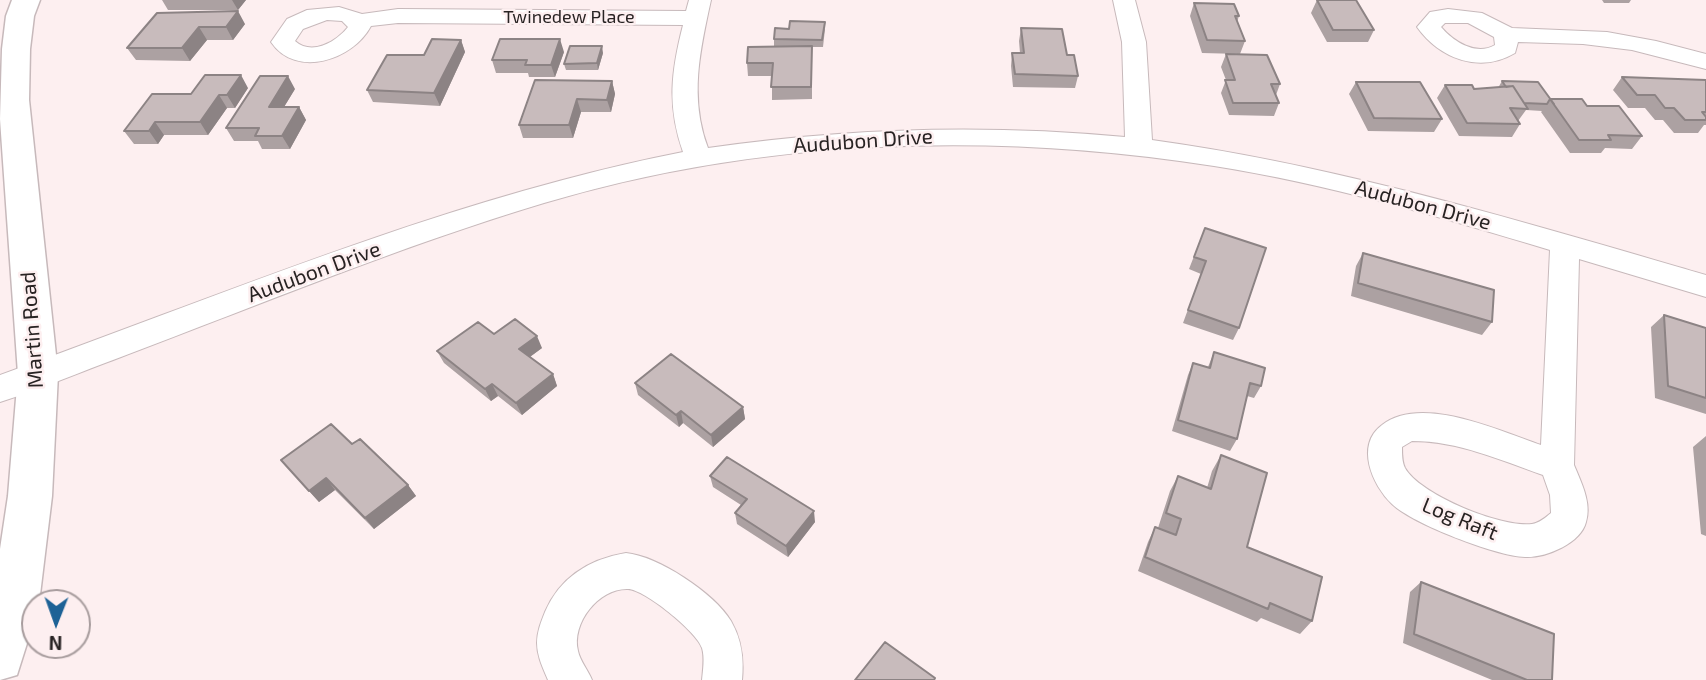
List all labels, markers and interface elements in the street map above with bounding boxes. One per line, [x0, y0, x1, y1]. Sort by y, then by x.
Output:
street label: Twinedew Place [503, 6, 635, 28]
street label: Audubon Drive [792, 124, 934, 158]
street label: Audubon Drive [1352, 175, 1494, 235]
street label: Audubon Drive [244, 236, 384, 308]
street label: Martin Road [15, 271, 49, 389]
street label: Log Raft [1418, 492, 1502, 546]
north arrow [21, 589, 91, 659]
text: N [49, 632, 63, 655]

